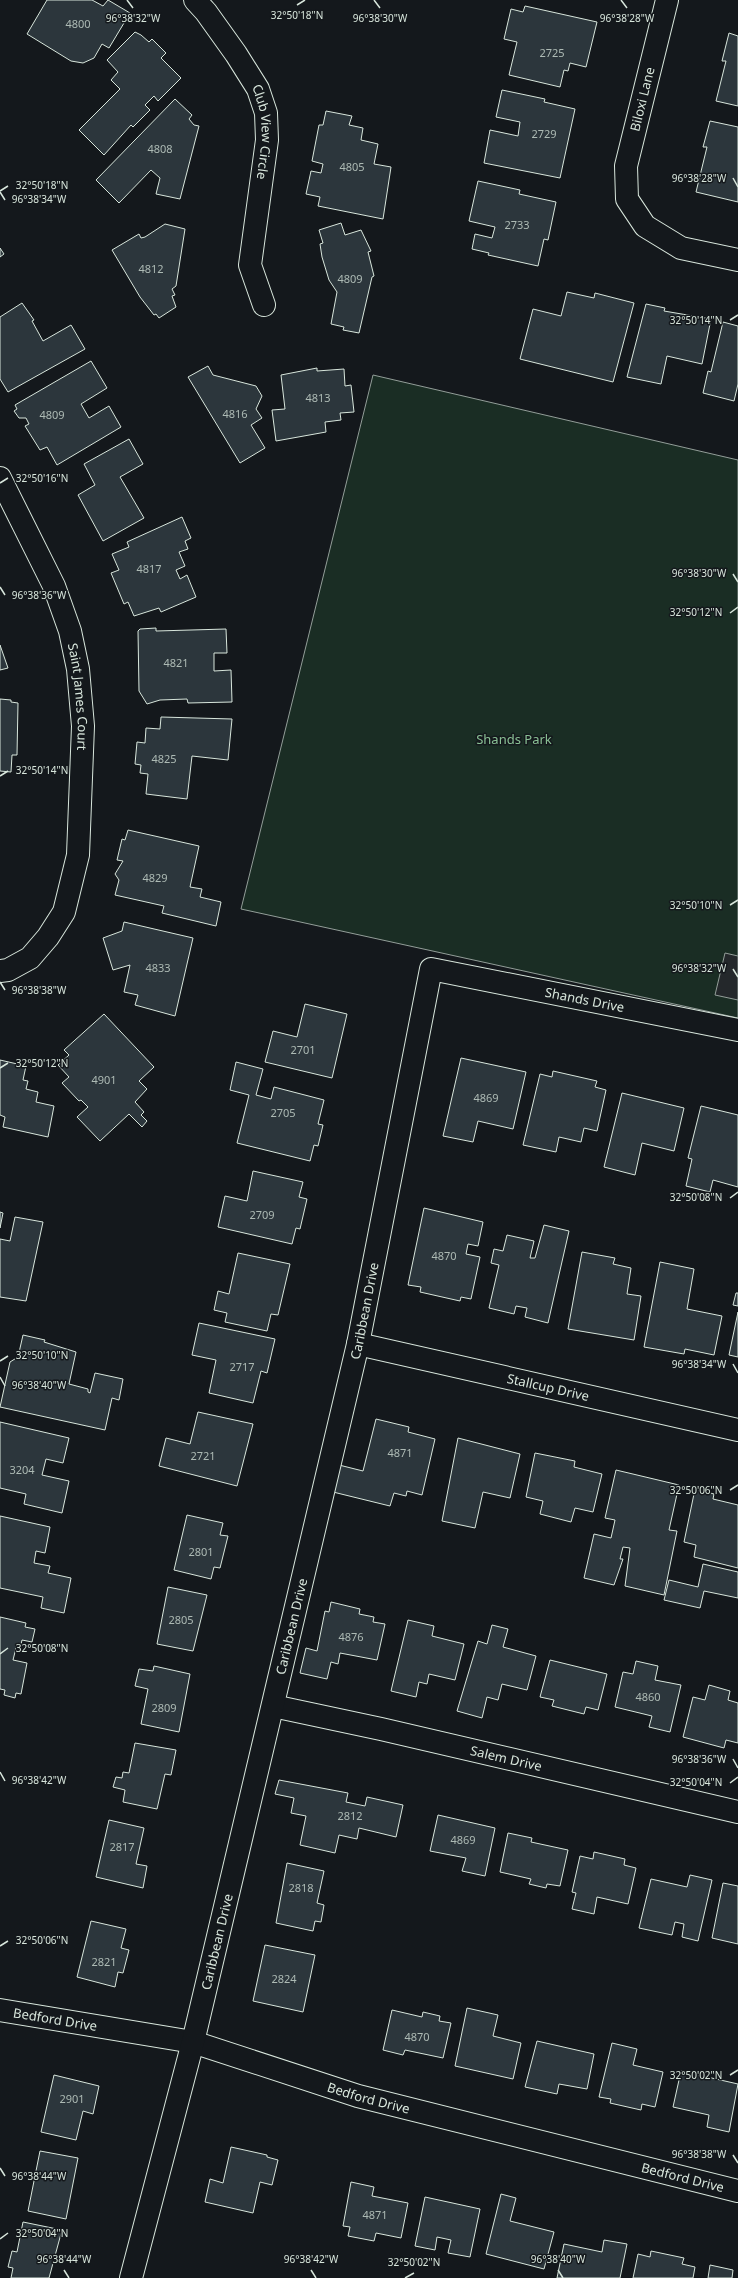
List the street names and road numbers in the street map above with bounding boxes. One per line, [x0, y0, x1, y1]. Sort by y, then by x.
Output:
street label: Biloxi Lane [625, 65, 659, 133]
street label: Club View Circle [248, 80, 276, 181]
street label: Saint James Court [64, 641, 92, 751]
street label: Shands Drive [544, 983, 626, 1016]
street label: Caribbean Drive [346, 1261, 383, 1361]
street label: Stallcup Drive [505, 1369, 591, 1405]
street label: Caribbean Drive [271, 1576, 311, 1676]
street label: Salem Drive [469, 1741, 544, 1775]
street label: Caribbean Drive [197, 1892, 237, 1992]
street label: Bedford Drive [12, 2003, 99, 2035]
street label: Bedford Drive [325, 2078, 412, 2118]
street label: Bedford Drive [639, 2158, 726, 2196]

